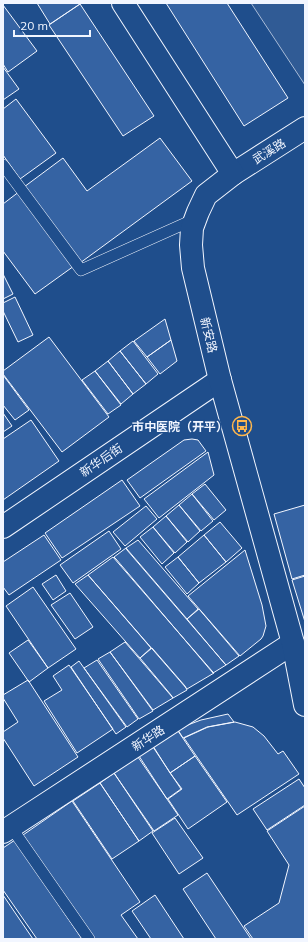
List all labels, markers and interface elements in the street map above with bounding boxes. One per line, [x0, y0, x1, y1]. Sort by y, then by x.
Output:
scale bar [14, 12, 90, 38]
text: 20 m [20, 18, 48, 33]
street label: 武溪路 [250, 135, 288, 167]
street label: 新安路 [197, 316, 221, 354]
bus stop icon: 市中医院（开平） [231, 415, 253, 437]
place label: 市中医院（开平） [132, 419, 228, 434]
street label: 新华后街 [77, 440, 125, 480]
street label: 新华路 [129, 722, 167, 754]

